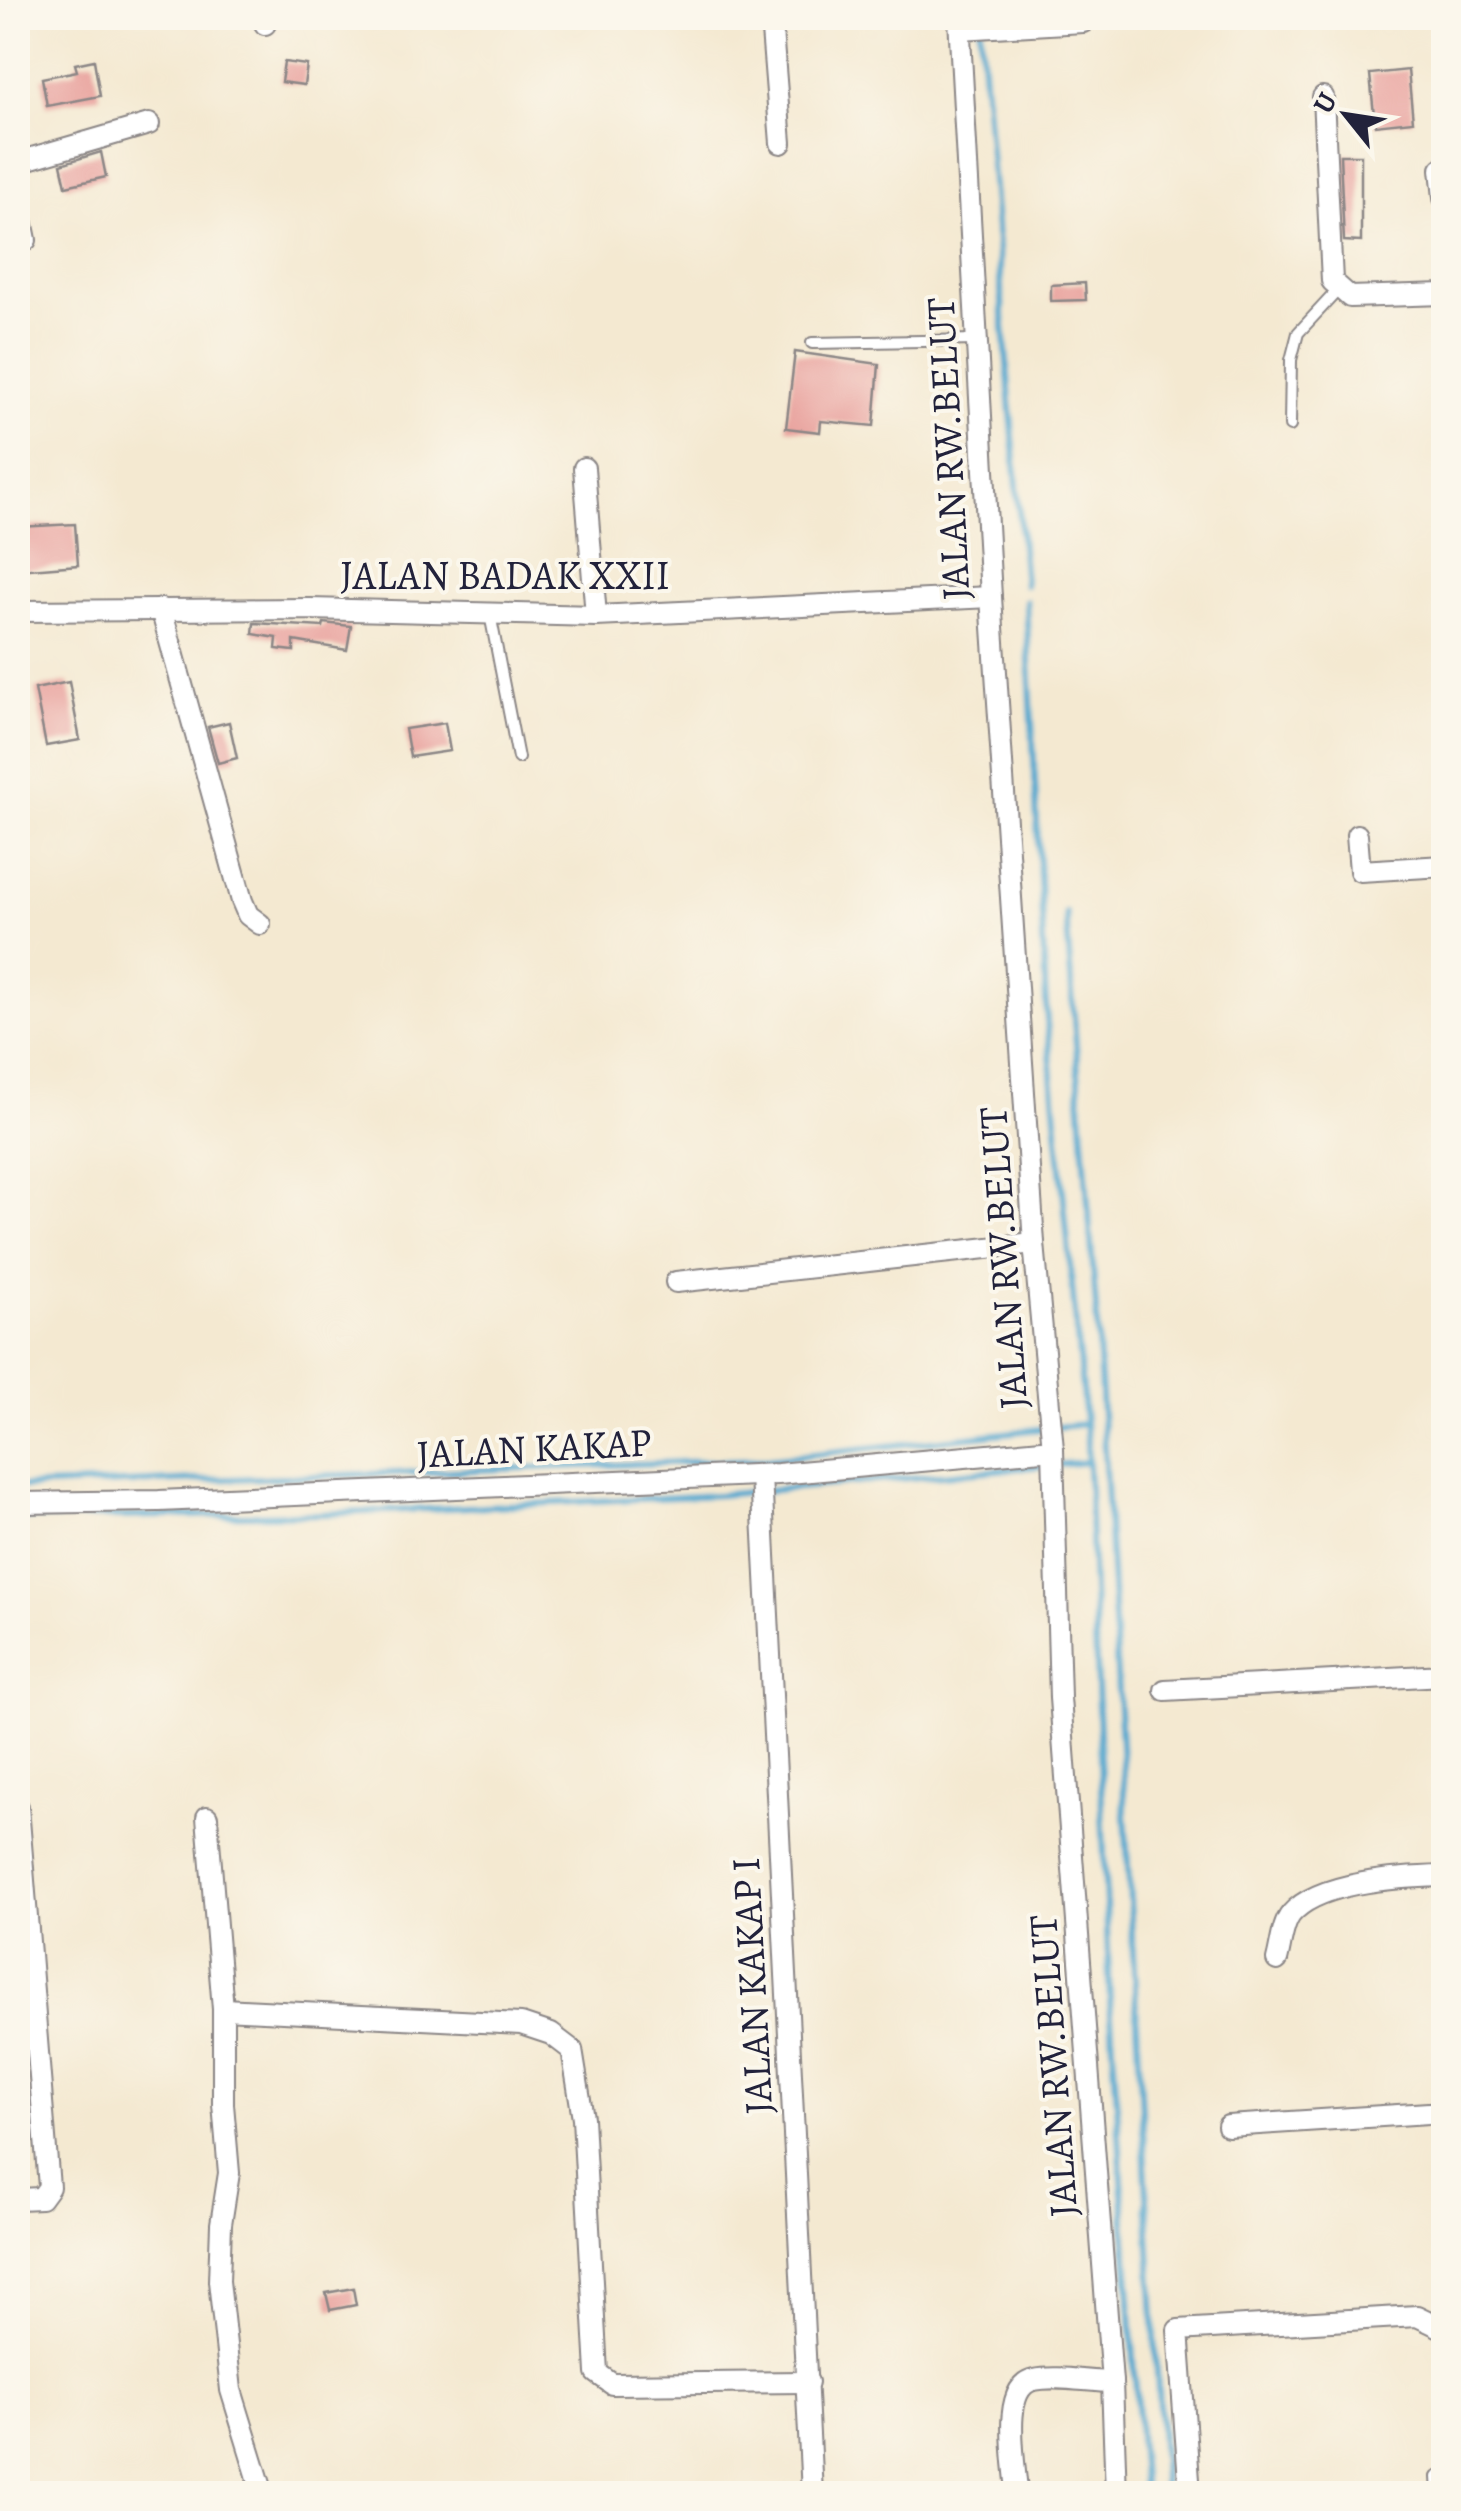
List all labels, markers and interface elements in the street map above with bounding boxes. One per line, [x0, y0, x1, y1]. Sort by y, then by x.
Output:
north arrow [1296, 65, 1396, 165]
text: U [1304, 86, 1346, 120]
street label: JALAN RW.BELUT [913, 296, 983, 602]
street label: JALAN BADAK XXII [340, 548, 670, 603]
street label: JALAN RW.BELUT [965, 1105, 1041, 1411]
street label: JALAN KAKAP [415, 1414, 653, 1482]
street label: JALAN KAKAP I [718, 1856, 786, 2116]
street label: JALAN RW.BELUT [1015, 1913, 1091, 2219]

